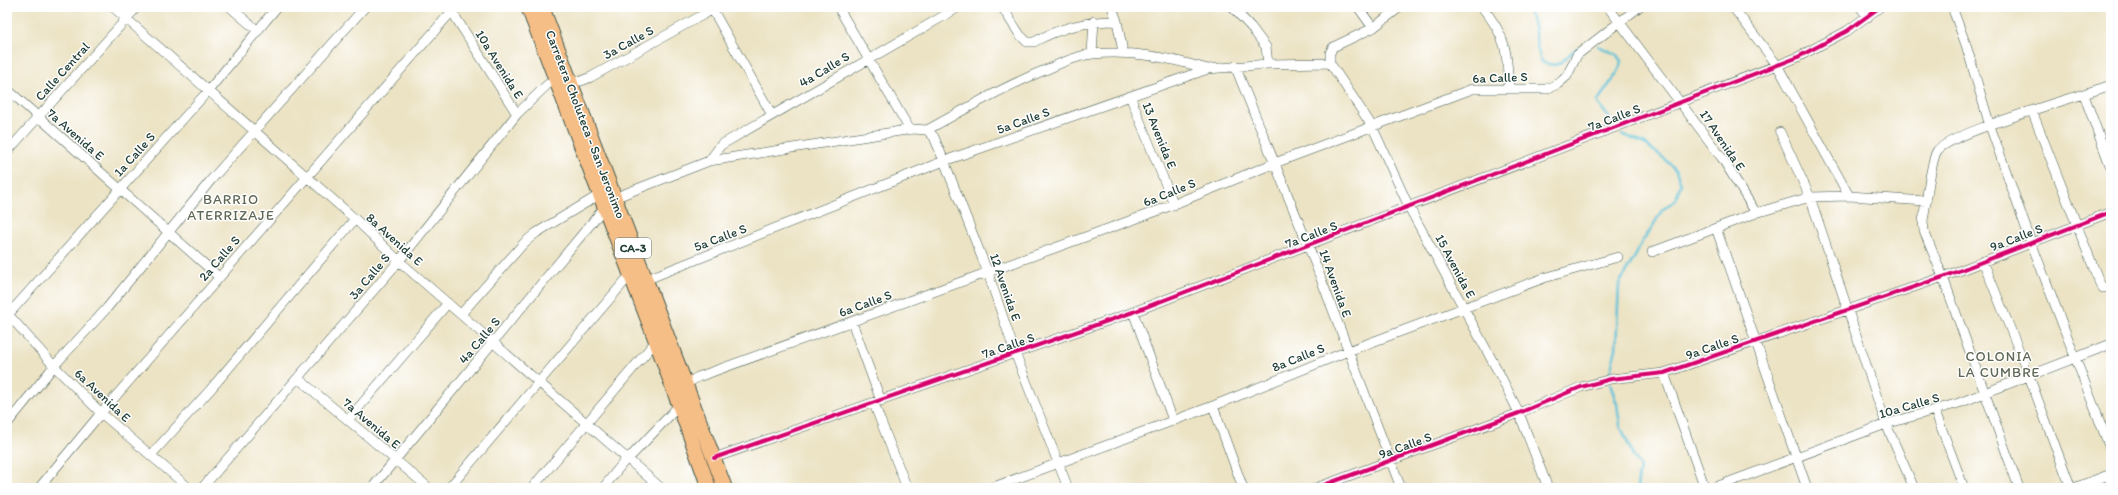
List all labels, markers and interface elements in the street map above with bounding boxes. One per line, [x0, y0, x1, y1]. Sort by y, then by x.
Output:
street label: 3a Calle S [600, 22, 656, 62]
street label: 10a Avenida E [472, 27, 527, 101]
street label: Carretera Choluteca - San Jeronimo [543, 28, 629, 221]
street label: Calle Central [32, 39, 93, 104]
street label: 4a Calle S [796, 49, 852, 90]
street label: 6a Calle S [1472, 69, 1528, 86]
street label: 13 Avenida E [1139, 100, 1180, 171]
street label: 7a Calle S [1586, 101, 1642, 134]
street label: 5a Calle S [995, 104, 1052, 137]
street label: 7a Avenida E [44, 106, 107, 163]
street label: 17 Avenida E [1697, 107, 1748, 173]
street label: 1a Calle S [111, 129, 158, 180]
street label: 6a Calle S [1141, 175, 1198, 210]
district label: BARRIO ATERRIZAJE [187, 191, 275, 224]
street label: 8a Avenida E [363, 210, 426, 269]
street label: 7a Calle S [1283, 218, 1339, 251]
street label: 5a Calle S [692, 221, 749, 254]
street label: 9a Calle S [1988, 221, 2045, 254]
street label: 15 Avenida E [1432, 232, 1479, 301]
street label: 2a Calle S [196, 233, 243, 284]
road number: CA-3 [615, 238, 651, 258]
street label: 14 Avenida E [1316, 247, 1355, 319]
street label: 3a Calle S [346, 250, 393, 302]
street label: 12 Avenida E [987, 251, 1024, 323]
street label: 6a Calle S [837, 287, 894, 320]
street label: 4a Calle S [456, 314, 503, 367]
street label: 7a Calle S [980, 329, 1036, 361]
street label: 9a Calle S [1684, 330, 1741, 363]
street label: 8a Calle S [1270, 340, 1327, 375]
district label: COLONIA LA CUMBRE [1958, 348, 2040, 381]
street label: 6a Avenida E [72, 366, 134, 425]
street label: 10a Calle S [1877, 390, 1941, 421]
street label: 7a Avenida E [340, 395, 404, 452]
street label: 9a Calle S [1377, 429, 1434, 462]

